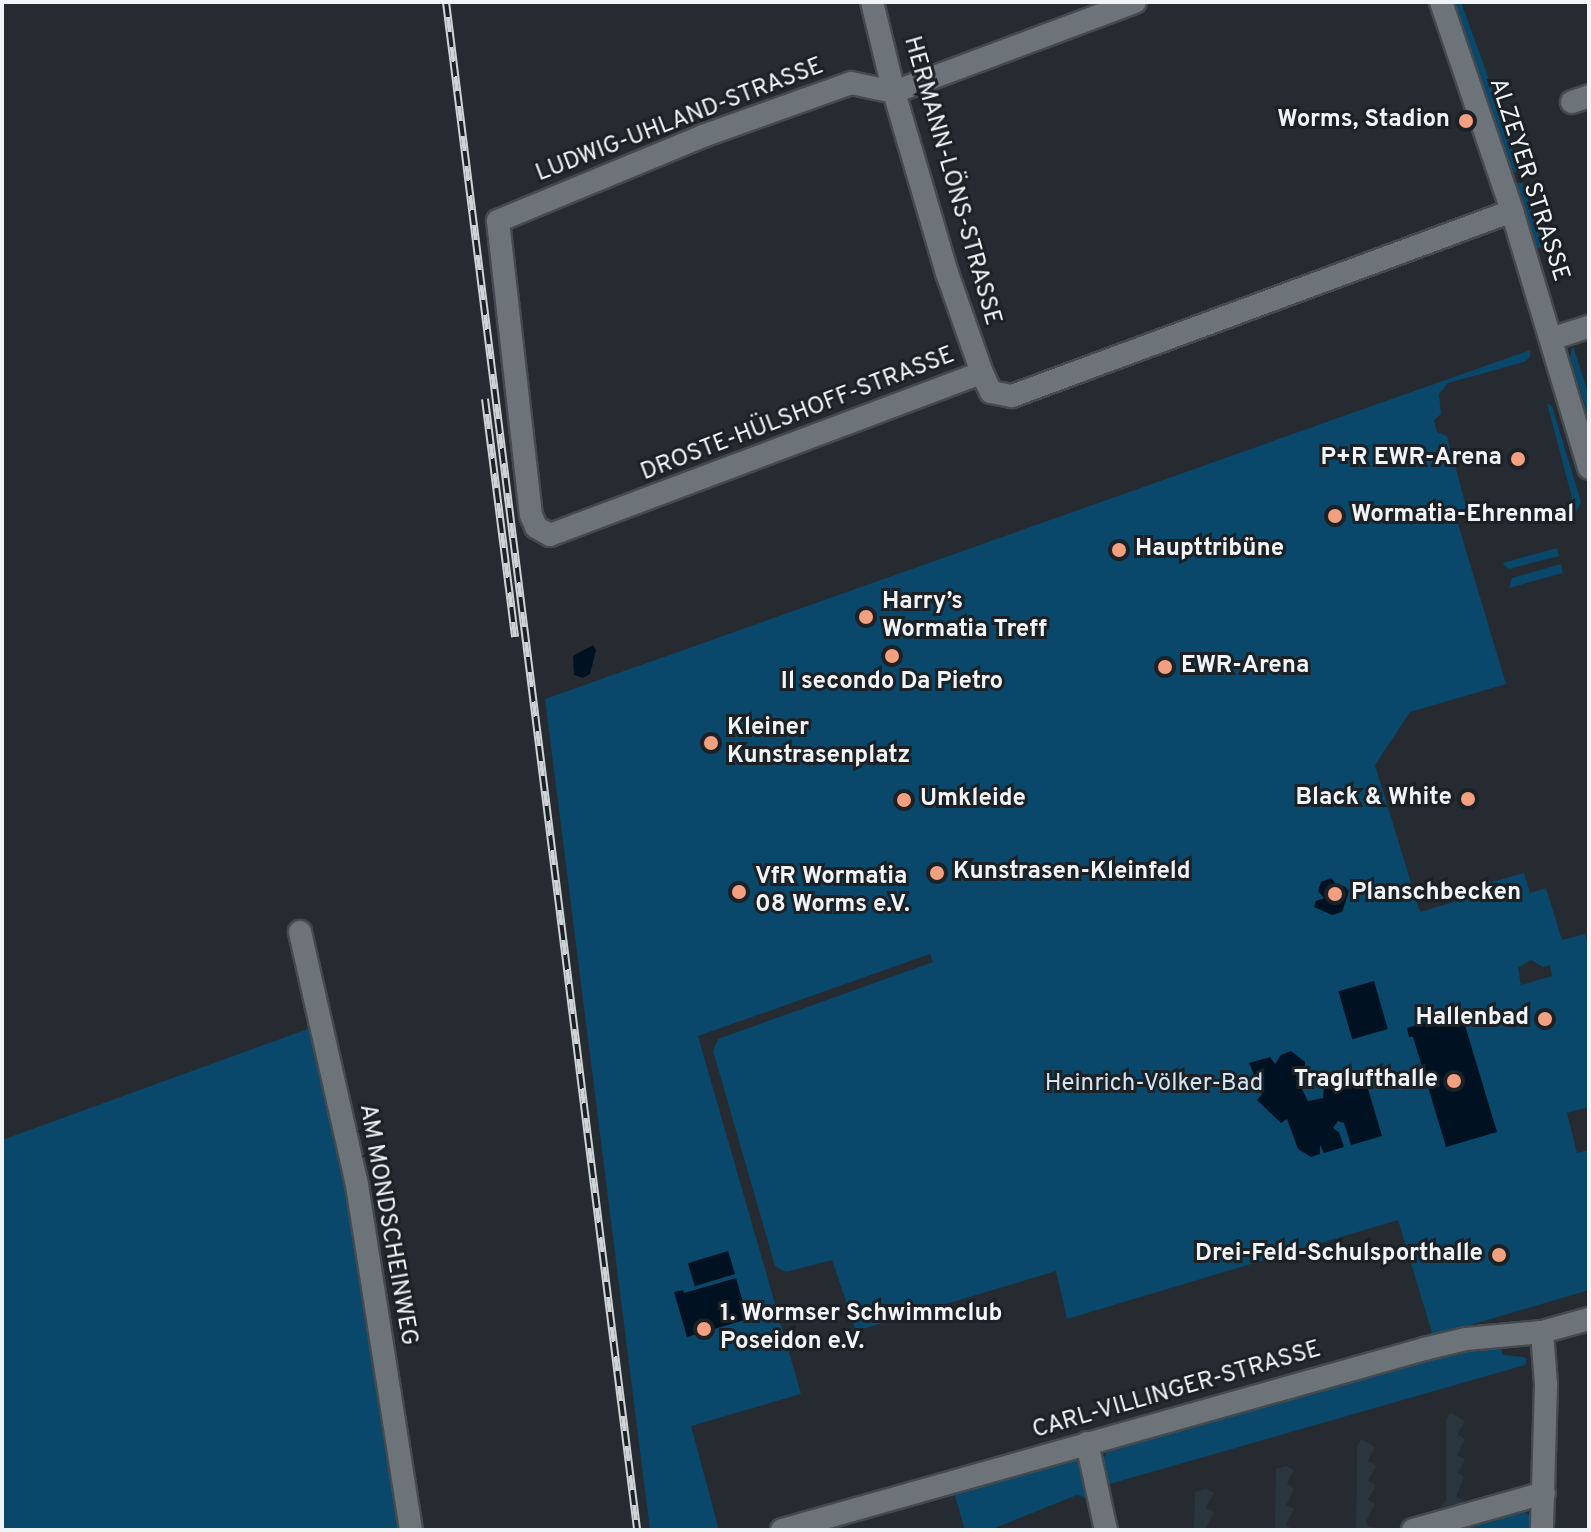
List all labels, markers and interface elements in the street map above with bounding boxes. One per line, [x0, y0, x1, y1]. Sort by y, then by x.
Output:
street label: HERMANN-LÖNS-STRASSE [896, 33, 1006, 329]
street label: LUDWIG-UHLAND-STRASSE [532, 53, 828, 189]
street label: ALZEYER STRASSE [1482, 75, 1574, 285]
place label: Worms, Stadion [1277, 107, 1450, 135]
marker: Worms, Stadion [1457, 112, 1475, 130]
street label: DROSTE-HÜLSHOFF-STRASSE [637, 342, 959, 488]
place label: P+R EWR-Arena [1321, 445, 1502, 473]
marker: P+R EWR-Arena [1509, 450, 1527, 468]
place label: Wormatia-Ehrenmal [1351, 502, 1574, 530]
marker: Wormatia-Ehrenmal [1326, 507, 1344, 525]
place label: Haupttribüne [1135, 536, 1284, 564]
marker: Haupttribüne [1110, 541, 1128, 559]
place label: Harry’s Wormatia Treff [882, 589, 1047, 645]
marker: Harry’s Wormatia Treff [857, 608, 875, 626]
marker: Il secondo Da Pietro [883, 647, 901, 665]
place label: EWR-Arena [1181, 653, 1309, 681]
marker: EWR-Arena [1156, 658, 1174, 676]
place label: Il secondo Da Pietro [781, 669, 1003, 697]
place label: Kleiner Kunstrasenplatz [727, 715, 910, 771]
marker: Kleiner Kunstrasenplatz [702, 734, 720, 752]
place label: Black & White [1295, 785, 1452, 813]
place label: Umkleide [920, 786, 1026, 814]
marker: Black & White [1459, 790, 1477, 808]
marker: Umkleide [895, 791, 913, 809]
place label: Kunstrasen-Kleinfeld [953, 859, 1191, 887]
place label: VfR Wormatia 08 Worms e.V. [755, 864, 910, 920]
marker: Kunstrasen-Kleinfeld [928, 864, 946, 882]
place label: Planschbecken [1351, 880, 1521, 908]
marker: VfR Wormatia 08 Worms e.V. [730, 883, 748, 901]
marker: Planschbecken [1326, 885, 1344, 903]
place label: Hallenbad [1415, 1005, 1529, 1033]
marker: Hallenbad [1536, 1010, 1554, 1028]
place label: Traglufthalle [1294, 1067, 1438, 1095]
park label: Heinrich-Völker-Bad [1045, 1071, 1263, 1099]
marker: Traglufthalle [1445, 1072, 1463, 1090]
street label: AM MONDSCHEINWEG [352, 1102, 422, 1348]
place label: Drei-Feld-Schulsporthalle [1195, 1241, 1483, 1269]
marker: Drei-Feld-Schulsporthalle [1490, 1246, 1508, 1264]
place label: 1. Wormser Schwimmclub Poseidon e.V. [720, 1301, 1002, 1357]
marker: 1. Wormser Schwimmclub Poseidon e.V. [695, 1320, 713, 1338]
street label: CARL-VILLINGER-STRASSE [1029, 1336, 1325, 1446]

